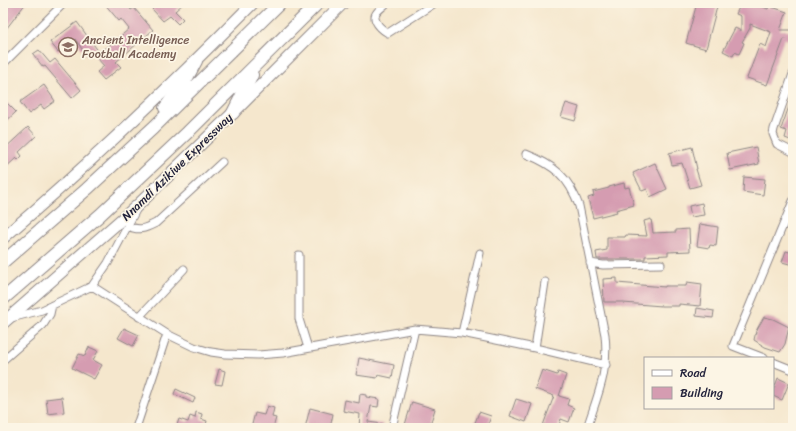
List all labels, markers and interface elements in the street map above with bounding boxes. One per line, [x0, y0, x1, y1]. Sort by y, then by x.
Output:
place label: Ancient Intelligence Football Academy [81, 29, 190, 65]
school or university icon: Ancient Intelligence Football Academy [57, 36, 79, 58]
street label: Nnamdi Azikiwe Expressway [116, 107, 239, 226]
legend [644, 357, 774, 409]
text: Road [680, 362, 707, 384]
text: Building [680, 382, 723, 404]

